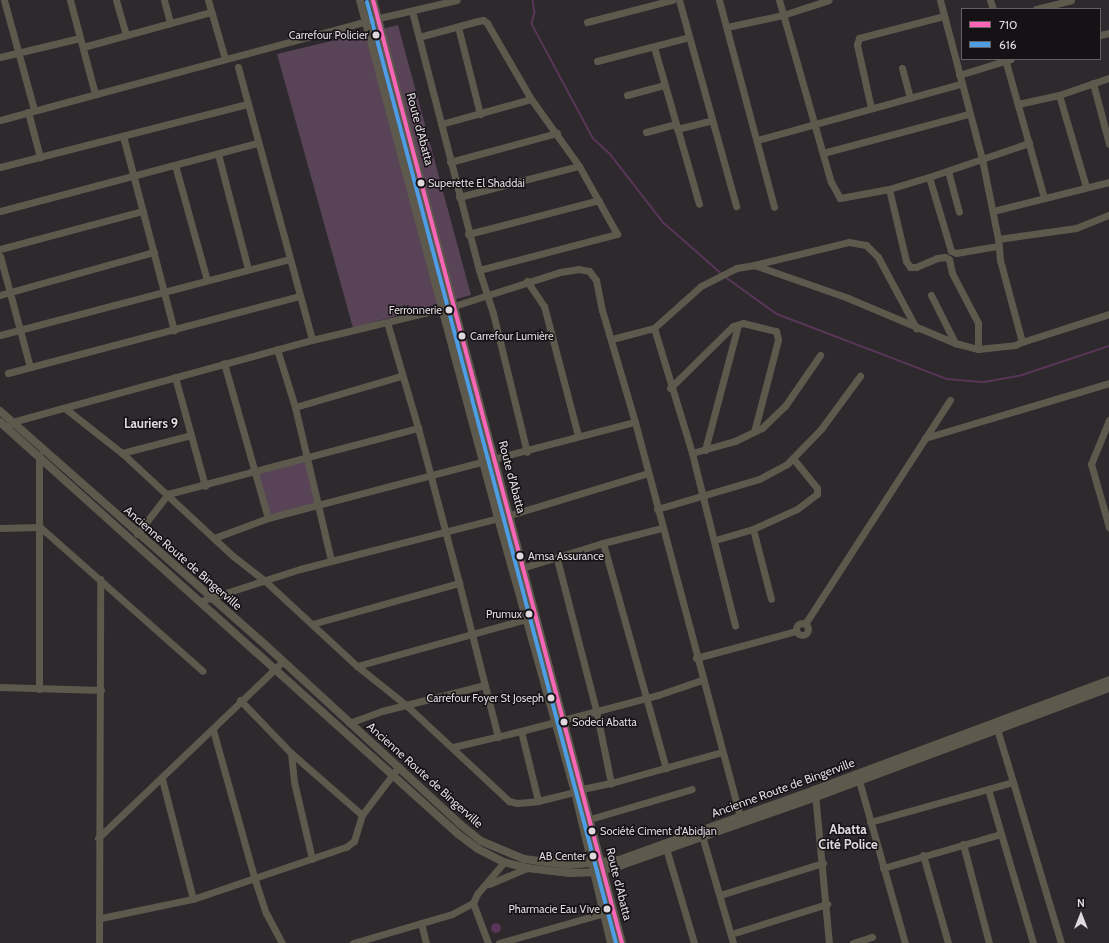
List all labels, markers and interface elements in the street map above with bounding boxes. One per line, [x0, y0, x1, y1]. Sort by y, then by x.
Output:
legend [961, 8, 1101, 60]
text: 710 [999, 17, 1017, 32]
place label: Carrefour Policier [289, 28, 368, 42]
marker: Carrefour Policier [371, 30, 381, 40]
text: 616 [999, 37, 1016, 52]
street label: Route d'Abatta [403, 91, 437, 167]
place label: Superette El Shaddai [428, 176, 525, 190]
marker: Superette El Shaddai [416, 178, 426, 188]
place label: Ferronnerie [389, 303, 442, 317]
marker: Ferronnerie [444, 305, 454, 315]
place label: Carrefour Lumière [470, 329, 554, 343]
marker: Carrefour Lumière [457, 331, 467, 341]
district label: Lauriers 9 [124, 415, 178, 431]
street label: Route d'Abatta [495, 439, 529, 515]
street label: Ancienne Route de Bingerville [121, 503, 245, 613]
place label: Amsa Assurance [528, 549, 604, 563]
marker: Amsa Assurance [515, 551, 525, 561]
place label: Prumux [486, 607, 522, 621]
marker: Prumux [524, 609, 534, 619]
place label: Carrefour Foyer St Joseph [427, 691, 544, 705]
marker: Carrefour Foyer St Joseph [546, 693, 556, 703]
place label: Sodeci Abatta [572, 715, 637, 729]
marker: Sodeci Abatta [559, 717, 569, 727]
street label: Ancienne Route de Bingerville [364, 719, 486, 831]
street label: Ancienne Route de Bingerville [710, 755, 856, 821]
district label: Abatta Cité Police [818, 822, 878, 853]
place label: Société Ciment d'Abidjan [600, 824, 717, 838]
marker: Société Ciment d'Abidjan [587, 826, 597, 836]
street label: Route d'Abatta [603, 846, 635, 922]
place label: AB Center [539, 849, 586, 863]
marker: AB Center [588, 851, 598, 861]
north arrow [1061, 895, 1101, 935]
text: N [1077, 896, 1085, 910]
place label: Pharmacie Eau Vive [509, 902, 600, 916]
marker: Pharmacie Eau Vive [602, 904, 612, 914]

